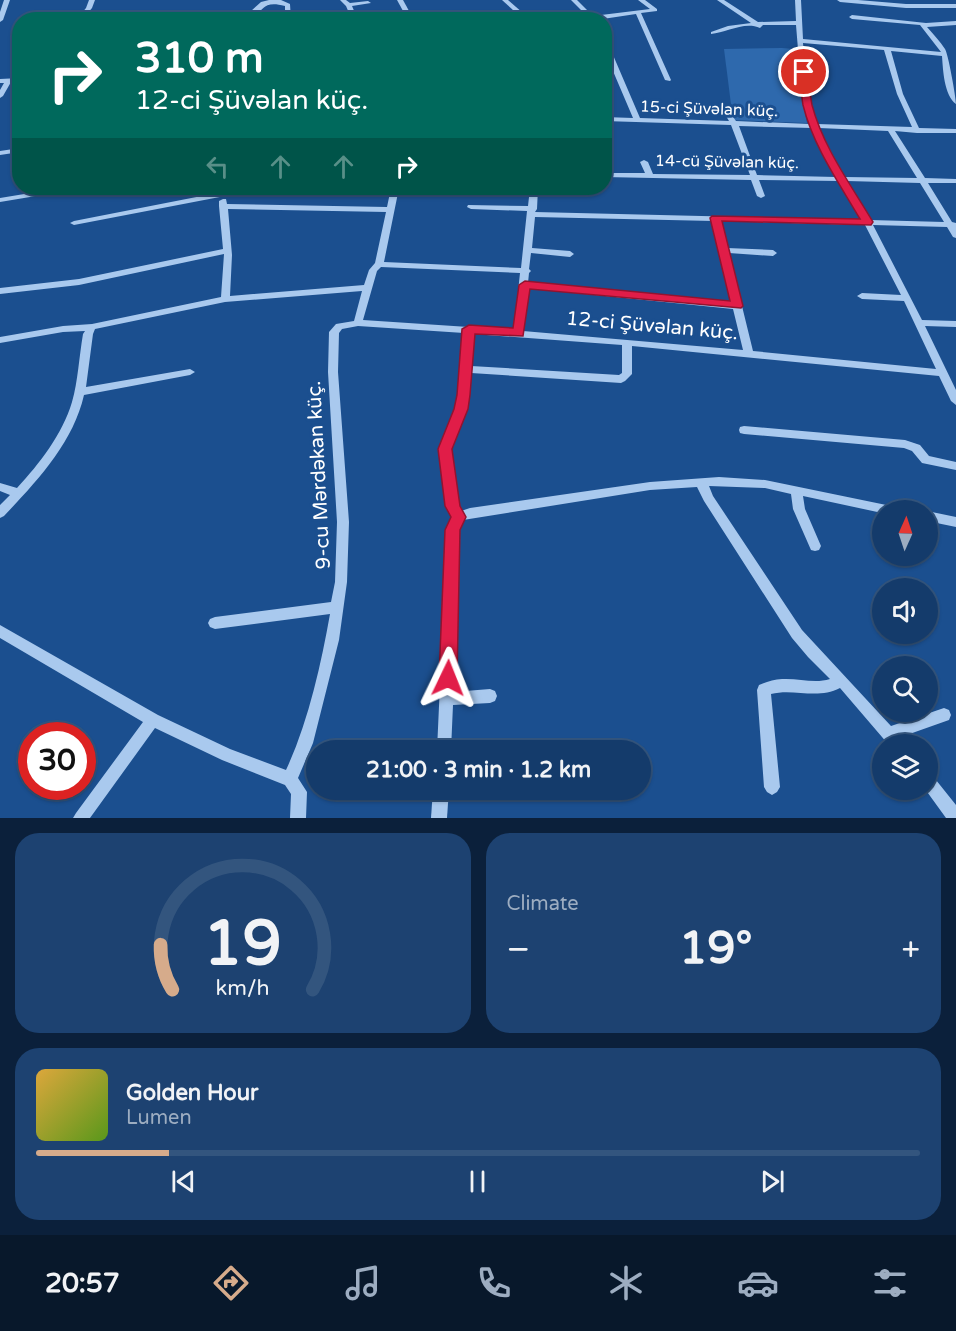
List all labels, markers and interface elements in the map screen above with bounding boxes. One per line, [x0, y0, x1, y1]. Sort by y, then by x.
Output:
text: 310 m [135, 33, 264, 84]
icon: right [36, 36, 114, 114]
pin [778, 46, 829, 97]
icon: arrive [787, 55, 820, 88]
text: 12-ci Şüvəlan küç. [135, 84, 368, 117]
street label: 15-ci Şüvəlan küç. [640, 97, 778, 121]
icon: left [201, 150, 234, 183]
icon: ahead [264, 150, 297, 183]
icon: ahead [327, 150, 360, 183]
icon: right [390, 150, 423, 183]
street label: 14-cü Şüvəlan küç. [655, 151, 799, 173]
street label: 12-ci Şüvəlan küç. [565, 307, 739, 345]
street label: 9-cu Mərdəkan küç. [302, 380, 336, 570]
north arrow [872, 500, 938, 566]
map controls [872, 500, 938, 800]
button: sound [872, 578, 938, 644]
position arrow [416, 646, 480, 710]
button: search [872, 656, 938, 722]
speed limit sign: 30 [18, 722, 96, 800]
button: layers [872, 734, 938, 800]
text: 21:00 · 3 min · 1.2 km [366, 757, 591, 783]
text: Climate [507, 892, 579, 916]
text: 19 [204, 907, 282, 982]
text: 19° [679, 922, 752, 976]
text: − [507, 930, 530, 969]
text: + [901, 930, 920, 969]
text: km/h [216, 975, 270, 1001]
text: Golden Hour [126, 1080, 258, 1106]
text: Lumen [126, 1106, 192, 1130]
icon: previous [167, 1165, 200, 1198]
icon: pause [461, 1165, 494, 1198]
icon: next [756, 1165, 789, 1198]
icon: directions [210, 1262, 252, 1304]
icon: music [342, 1262, 384, 1304]
icon: phone [473, 1262, 515, 1304]
icon: climate [605, 1262, 647, 1304]
icon: car [737, 1262, 779, 1304]
icon: filters [869, 1262, 911, 1304]
text: 20:57 [45, 1267, 120, 1300]

